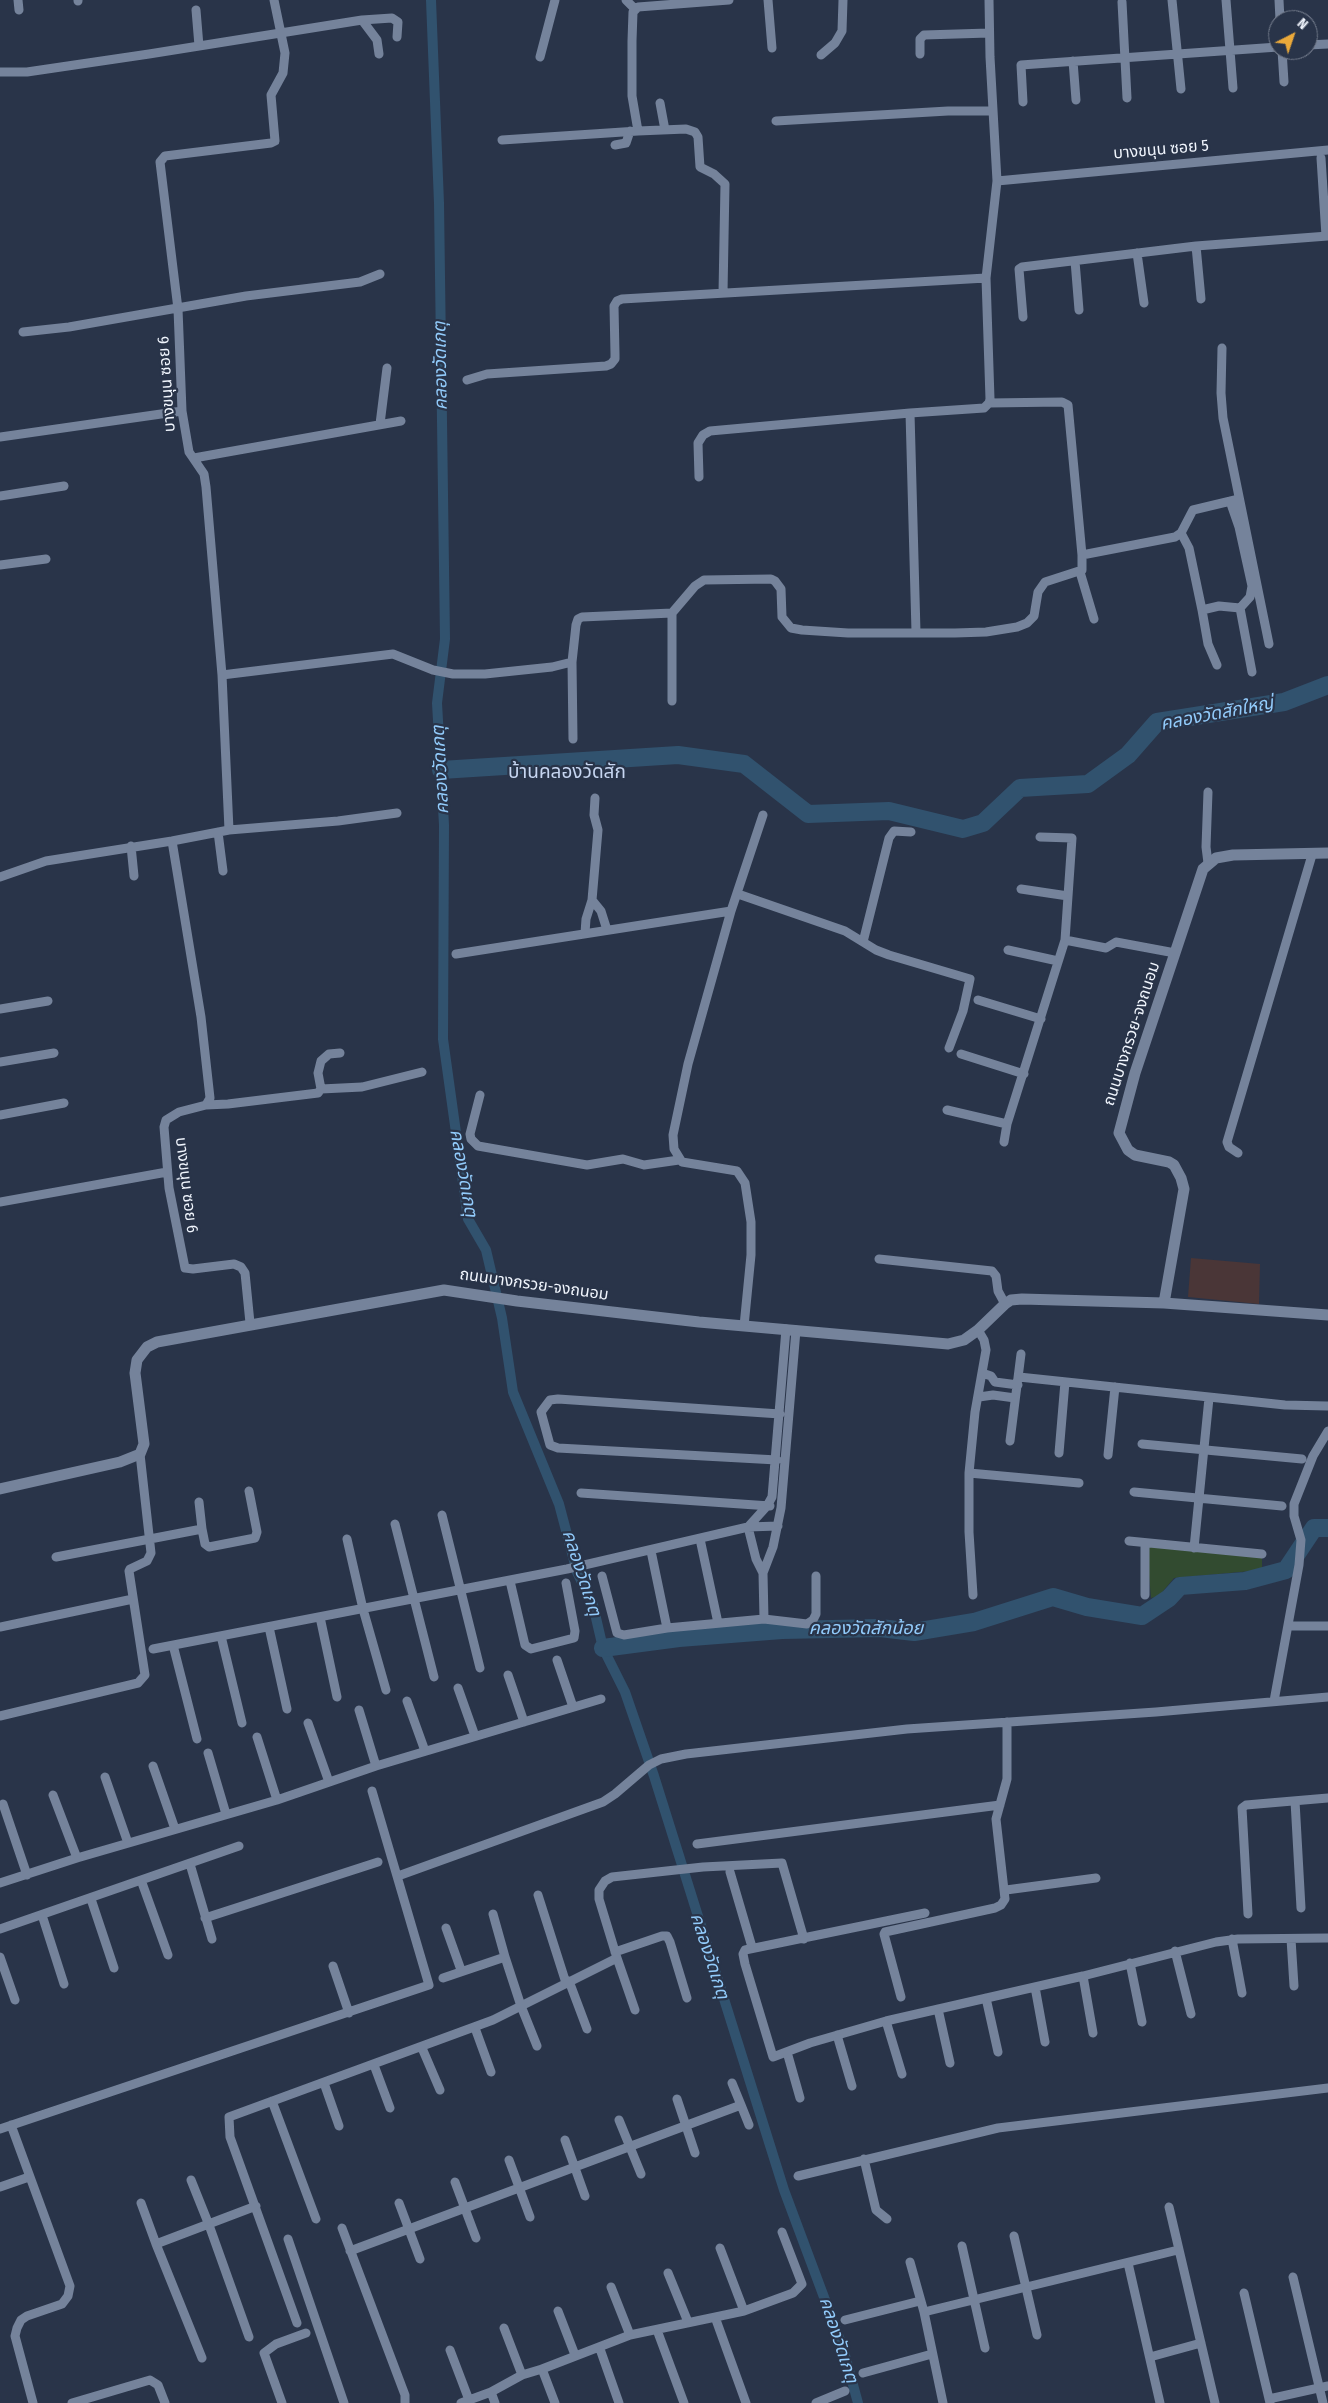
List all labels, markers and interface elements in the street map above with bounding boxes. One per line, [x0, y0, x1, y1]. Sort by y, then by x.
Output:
north arrow [1268, 10, 1318, 60]
text: N [1294, 15, 1311, 33]
street label: บางขนุน ซอย 5 [1113, 136, 1209, 164]
water label: คลองวัดเกตุ [429, 321, 453, 411]
street label: บางขนุน ซอย 6 [154, 335, 180, 433]
water label: คลองวัดสักใหญ่ [1159, 692, 1275, 736]
water label: คลองวัดเกตุ [428, 725, 454, 815]
district label: บ้านคลองวัดสัก [508, 762, 626, 784]
street label: ถนนบางกรวย-จงถนอม [1100, 960, 1164, 1108]
water label: คลองวัดเกตุ [445, 1127, 481, 1219]
street label: บางขนุน ซอย 6 [171, 1136, 201, 1234]
street label: ถนนบางกรวย-จงถนอม [458, 1265, 610, 1305]
water label: คลองวัดเกตุ [557, 1527, 605, 1619]
water label: คลองวัดสักน้อย [809, 1618, 923, 1640]
water label: คลองวัดเกตุ [685, 1910, 733, 2002]
water label: คลองวัดเกตุ [814, 2294, 862, 2386]

